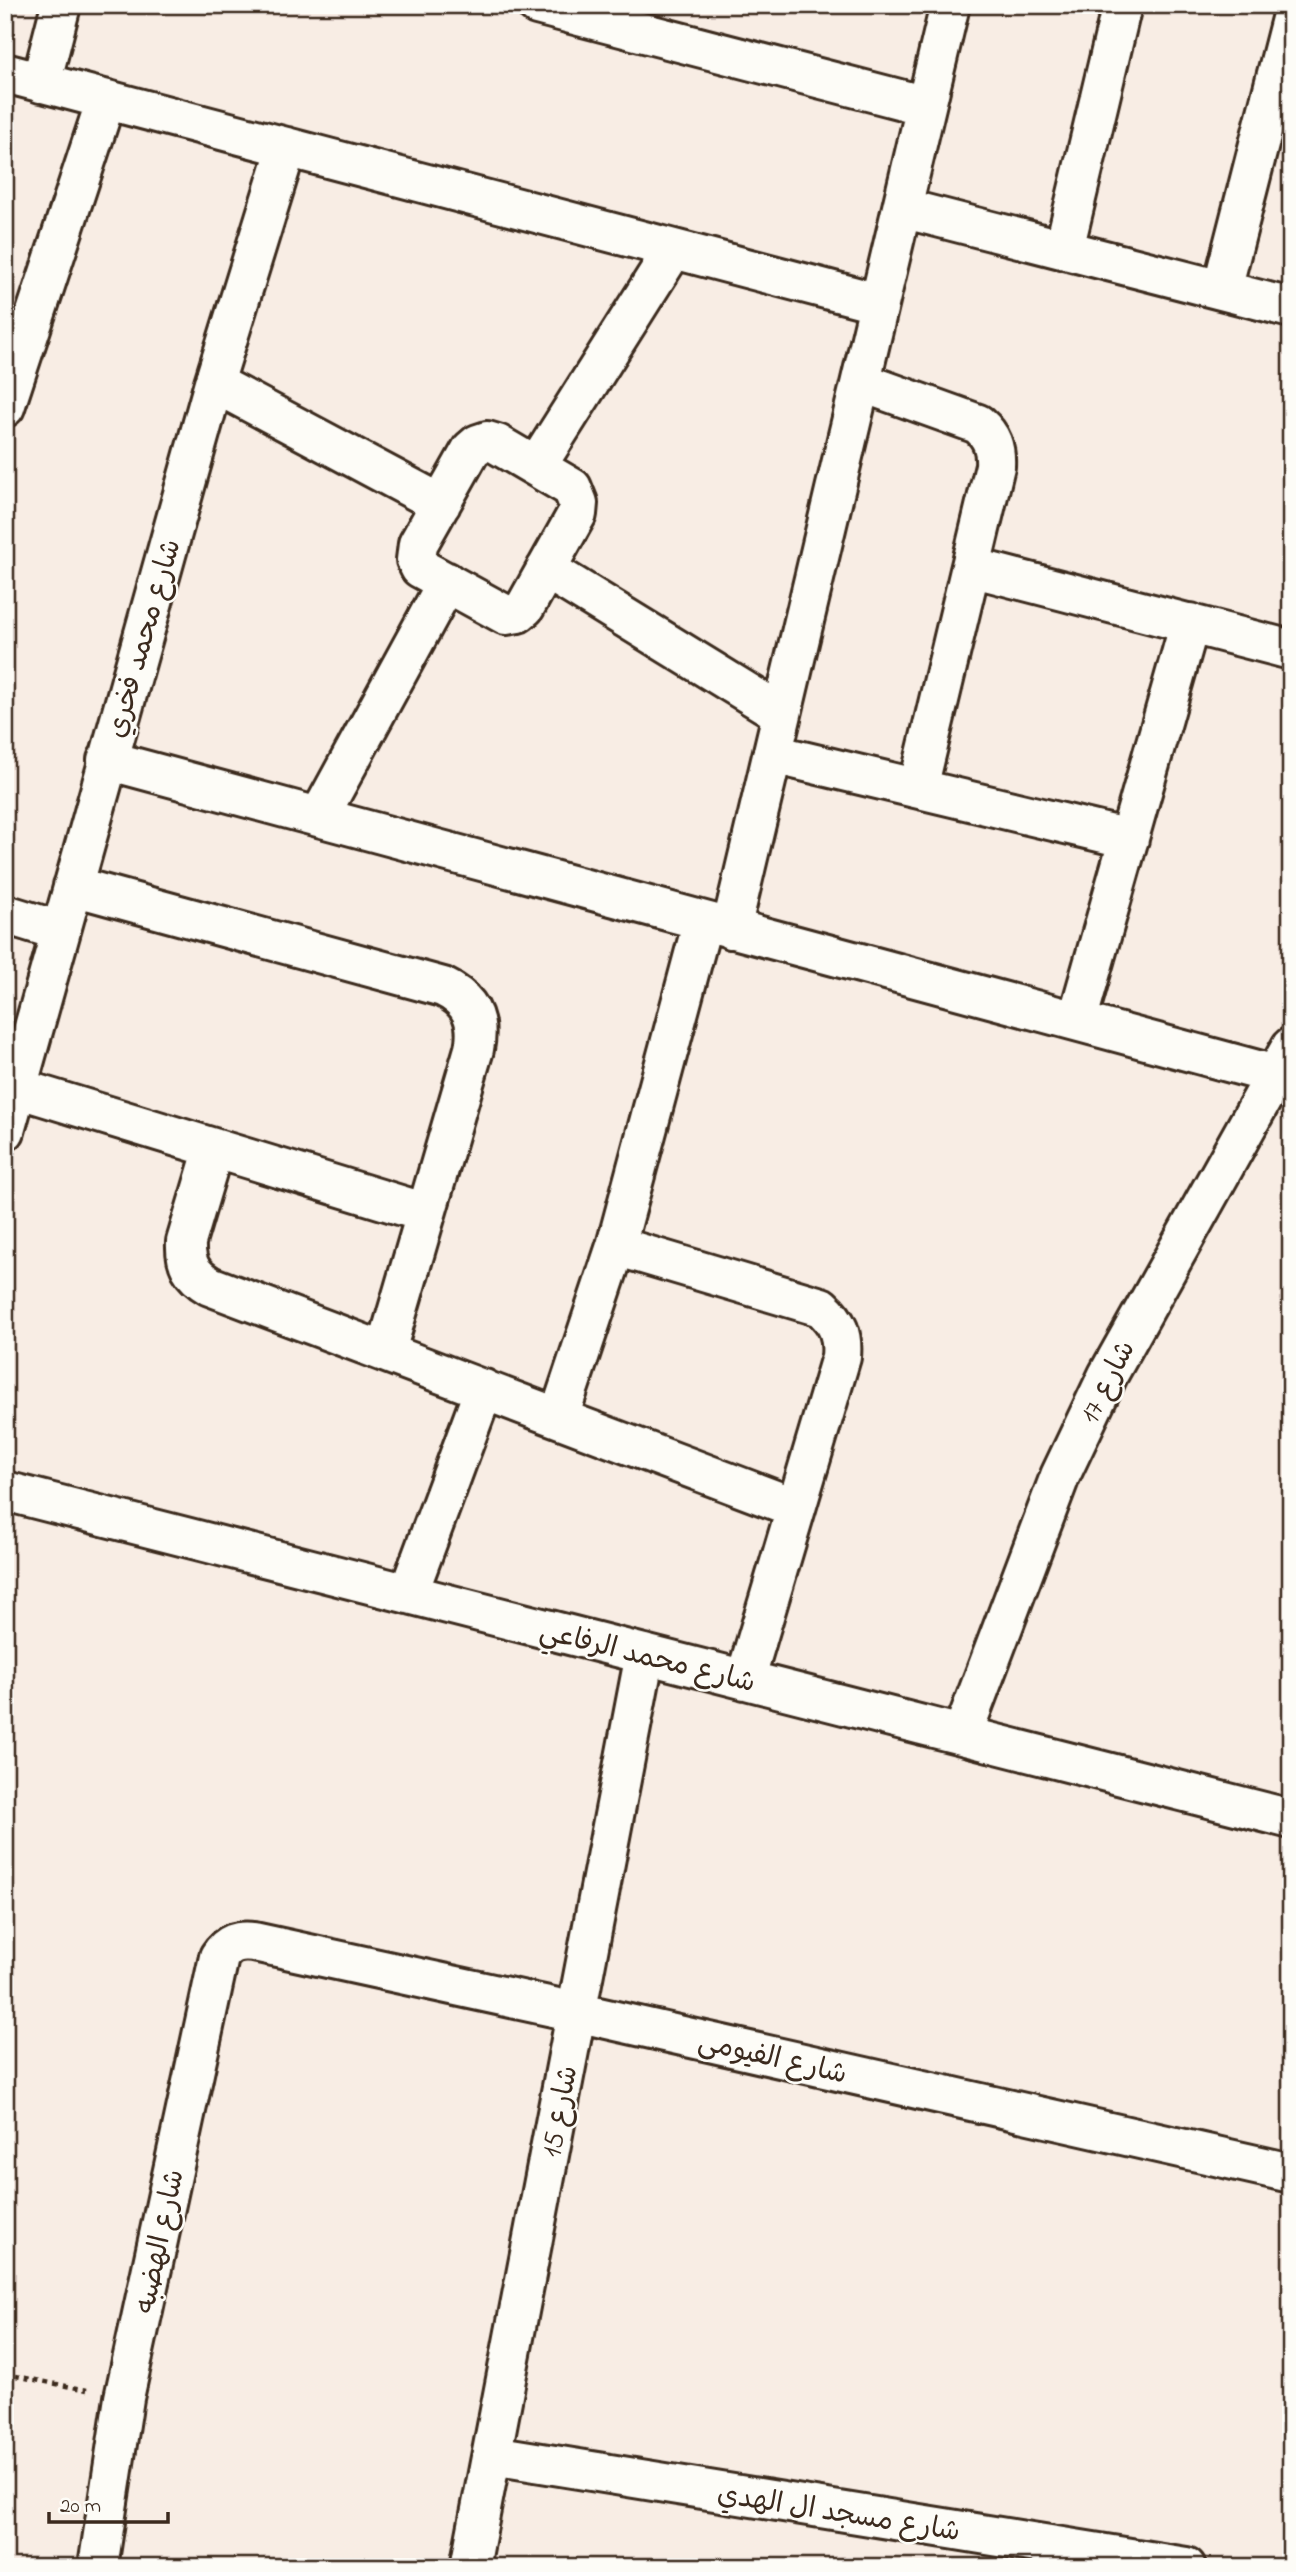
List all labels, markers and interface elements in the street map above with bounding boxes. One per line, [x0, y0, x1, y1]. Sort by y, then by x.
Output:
street label: شارع محمد فخري [97, 535, 193, 743]
street label: شارع 17 [1071, 1334, 1147, 1431]
street label: شارع محمد الرفاعي [535, 1612, 759, 1706]
street label: شارع الفيومى [694, 2022, 851, 2096]
street label: شارع 15 [532, 2062, 590, 2161]
street label: شارع الهضبه [126, 2166, 197, 2318]
street label: شارع مسجد ال الهدي [714, 2475, 963, 2554]
scale bar [49, 2481, 168, 2525]
text: 20 m [60, 2492, 101, 2522]

